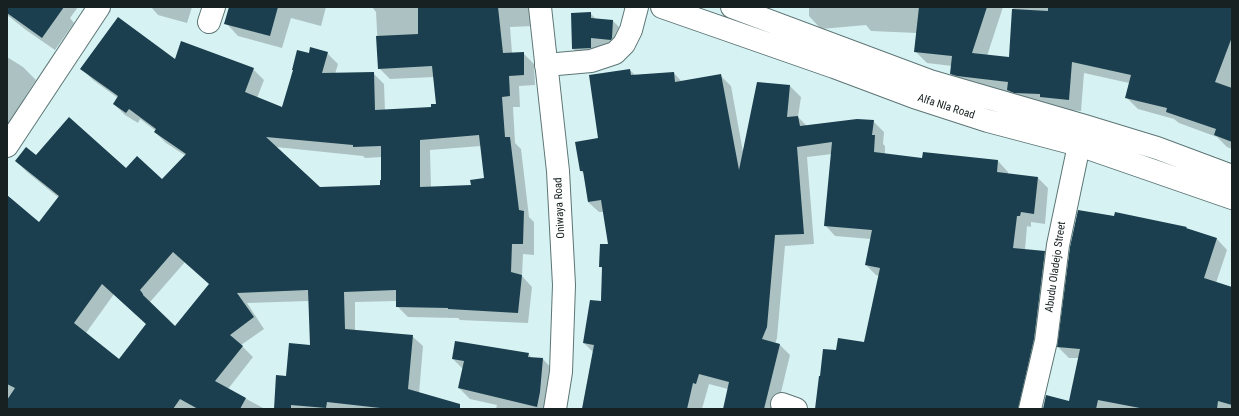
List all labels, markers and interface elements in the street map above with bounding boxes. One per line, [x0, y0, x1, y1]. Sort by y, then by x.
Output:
street label: Alfa Nla Road [916, 92, 976, 122]
street label: Oniwaya Road [552, 177, 568, 239]
street label: Abudu Oladejo Street [1043, 221, 1069, 313]

